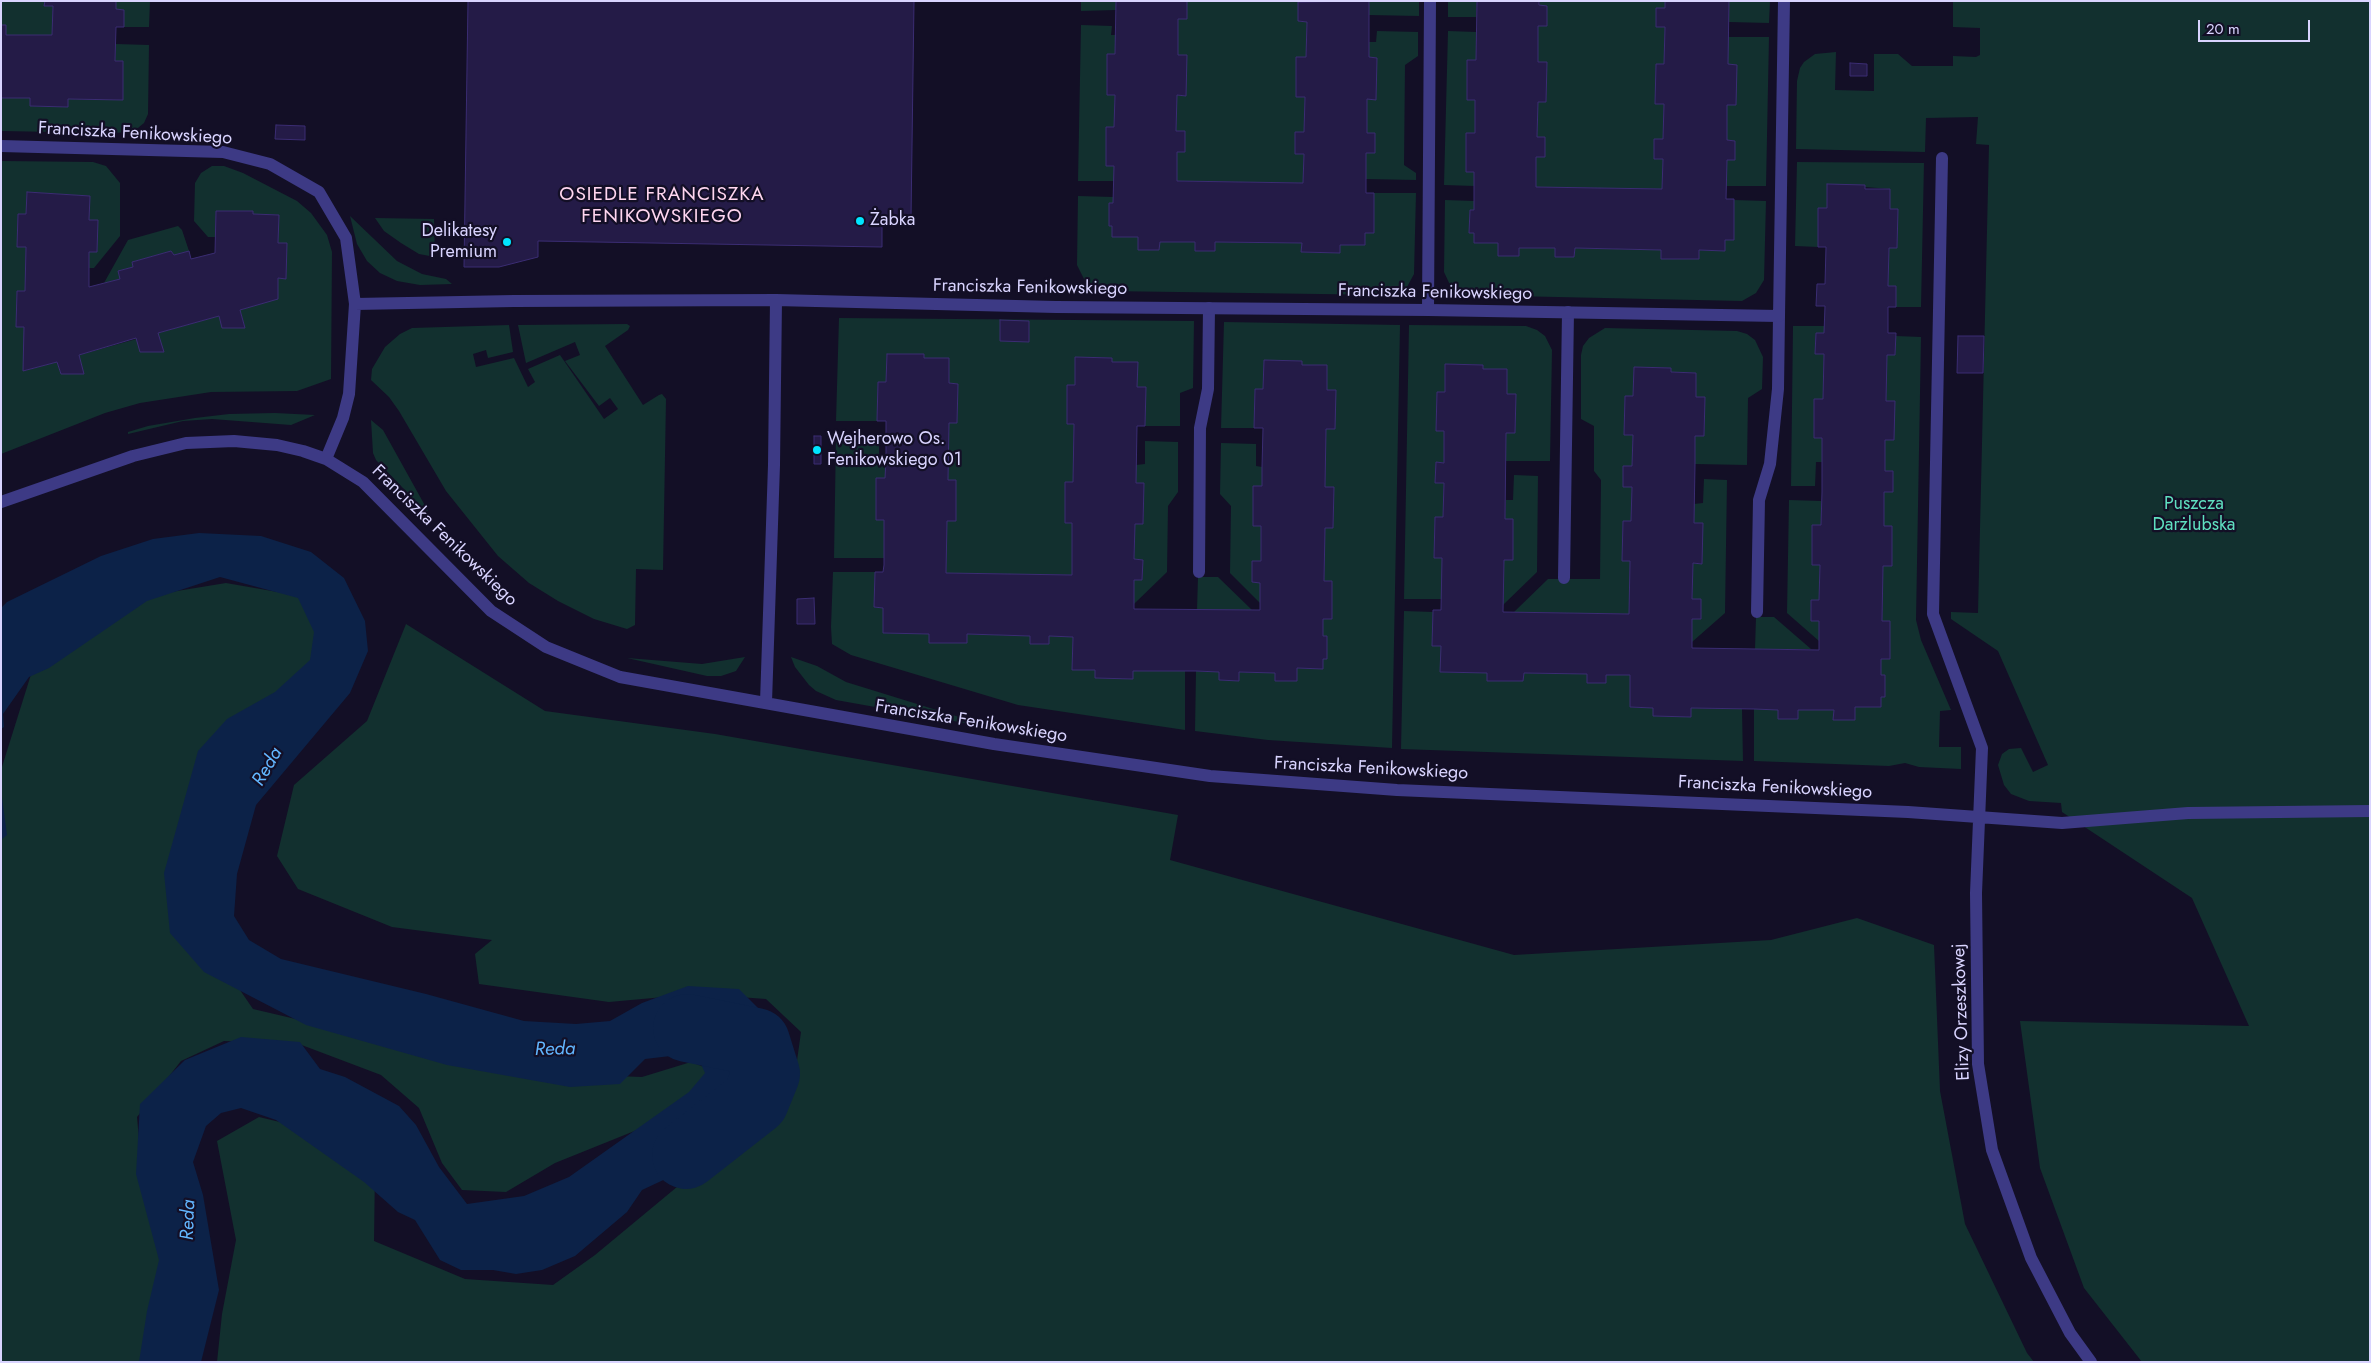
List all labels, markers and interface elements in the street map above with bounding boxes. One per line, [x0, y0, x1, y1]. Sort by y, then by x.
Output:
scale bar [2201, 10, 2314, 42]
text: 20 m [2206, 18, 2240, 40]
street label: Franciszka Fenikowskiego [37, 118, 233, 150]
district label: OSIEDLE FRANCISZKA FENIKOWSKIEGO [557, 184, 767, 228]
place label: Żabka [870, 210, 915, 232]
marker: Żabka [854, 215, 866, 227]
place label: Delikatesy Premium [421, 221, 497, 264]
marker: Delikatesy Premium [501, 236, 513, 248]
street label: Franciszka Fenikowskiego [933, 276, 1127, 300]
street label: Franciszka Fenikowskiego [1338, 281, 1532, 305]
place label: Wejherowo Os. Fenikowskiego 01 [827, 429, 962, 472]
marker: Wejherowo Os. Fenikowskiego 01 [811, 444, 823, 456]
street label: Franciszka Fenikowskiego [367, 461, 521, 611]
park label: Puszcza Darżlubska [2152, 494, 2236, 536]
street label: Franciszka Fenikowskiego [873, 696, 1069, 748]
water label: Reda [248, 744, 288, 790]
street label: Franciszka Fenikowskiego [1273, 753, 1469, 785]
street label: Franciszka Fenikowskiego [1677, 772, 1873, 804]
street label: Elizy Orzeszkowej [1949, 943, 1975, 1081]
water label: Reda [534, 1038, 576, 1062]
water label: Reda [177, 1199, 201, 1241]

